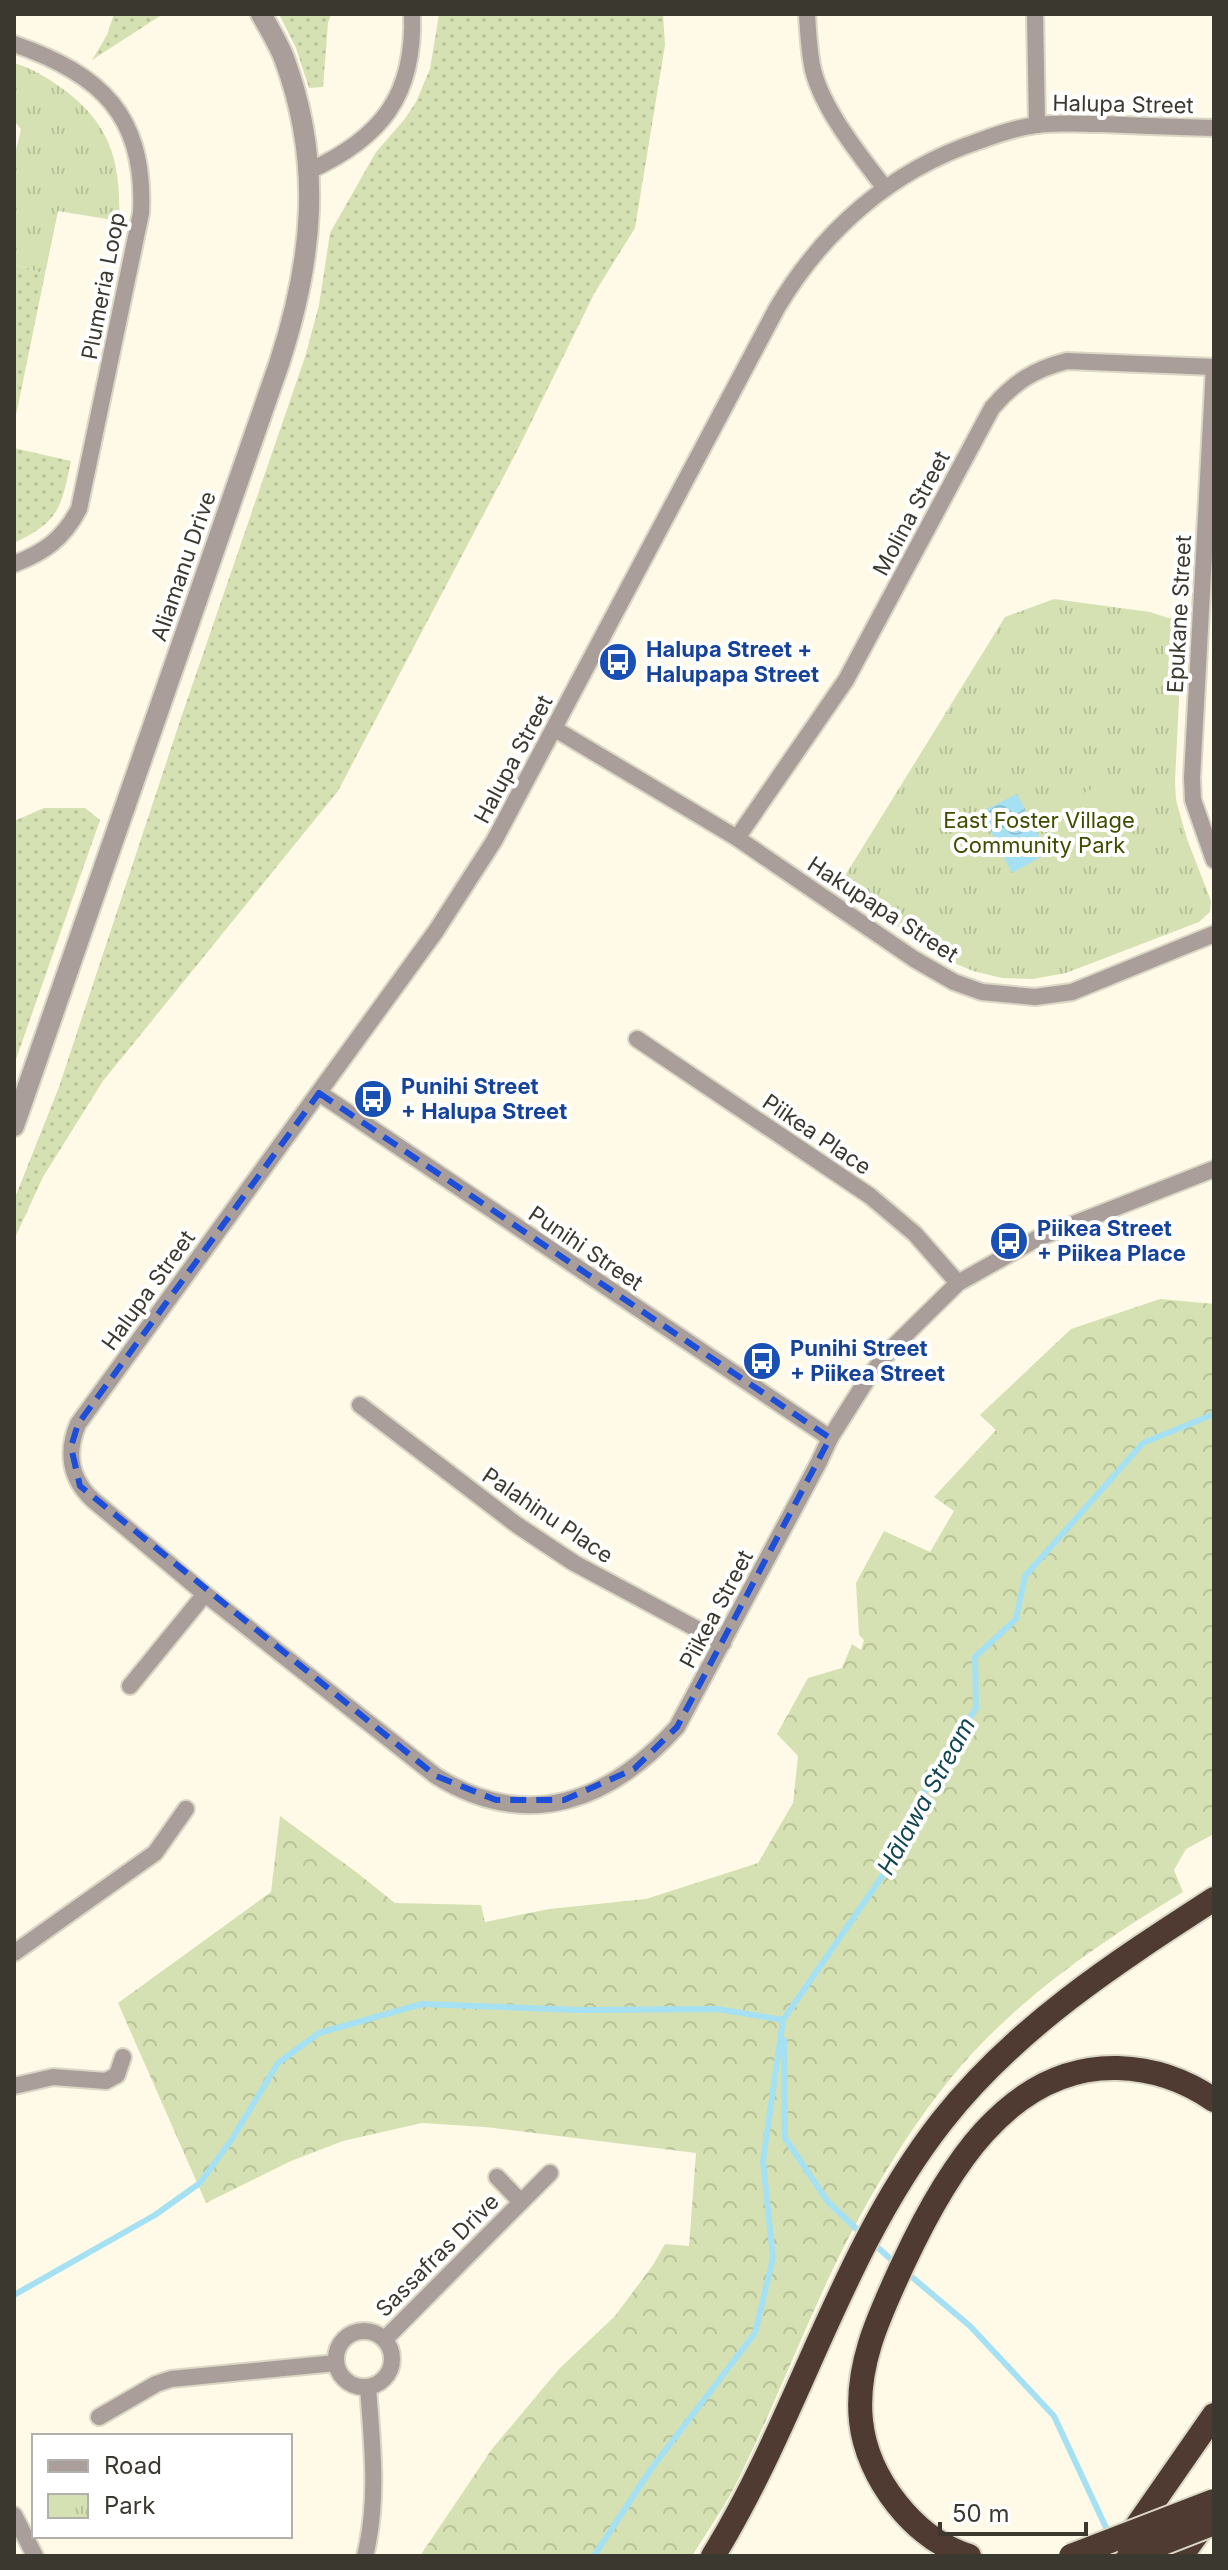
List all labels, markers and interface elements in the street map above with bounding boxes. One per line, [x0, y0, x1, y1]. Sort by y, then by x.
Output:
street label: Halupa Street [1052, 90, 1194, 118]
street label: Plumeria Loop [76, 210, 130, 362]
street label: Molina Street [867, 446, 955, 580]
street label: Aliamanu Drive [145, 488, 221, 644]
street label: Epukane Street [1162, 534, 1196, 694]
place label: Halupa Street + Halupapa Street [646, 636, 819, 687]
bus stop icon: Halupa Street + Halupapa Street [597, 641, 639, 683]
street label: Halupa Street [468, 690, 558, 828]
park label: East Foster Village Community Park [943, 807, 1135, 858]
street label: Hakupapa Street [803, 851, 963, 967]
place label: Punihi Street + Halupa Street [401, 1073, 567, 1124]
bus stop icon: Punihi Street + Halupa Street [352, 1078, 394, 1120]
street label: Piikea Place [758, 1088, 876, 1180]
street label: Punihi Street [524, 1200, 648, 1296]
place label: Piikea Street + Piikea Place [1037, 1215, 1186, 1266]
bus stop icon: Piikea Street + Piikea Place [988, 1220, 1030, 1262]
street label: Halupa Street [96, 1225, 200, 1355]
place label: Punihi Street + Piikea Street [790, 1335, 945, 1386]
bus stop icon: Punihi Street + Piikea Street [741, 1340, 783, 1382]
street label: Palahinu Place [478, 1462, 618, 1568]
street label: Piikea Street [674, 1546, 758, 1672]
water label: Hālawa Stream [871, 1712, 981, 1880]
street label: Sassafras Drive [370, 2188, 504, 2322]
legend [32, 2434, 292, 2538]
text: Road [104, 2451, 162, 2480]
scale bar [940, 2486, 1086, 2536]
text: Park [104, 2491, 155, 2520]
text: 50 m [952, 2499, 1010, 2528]

